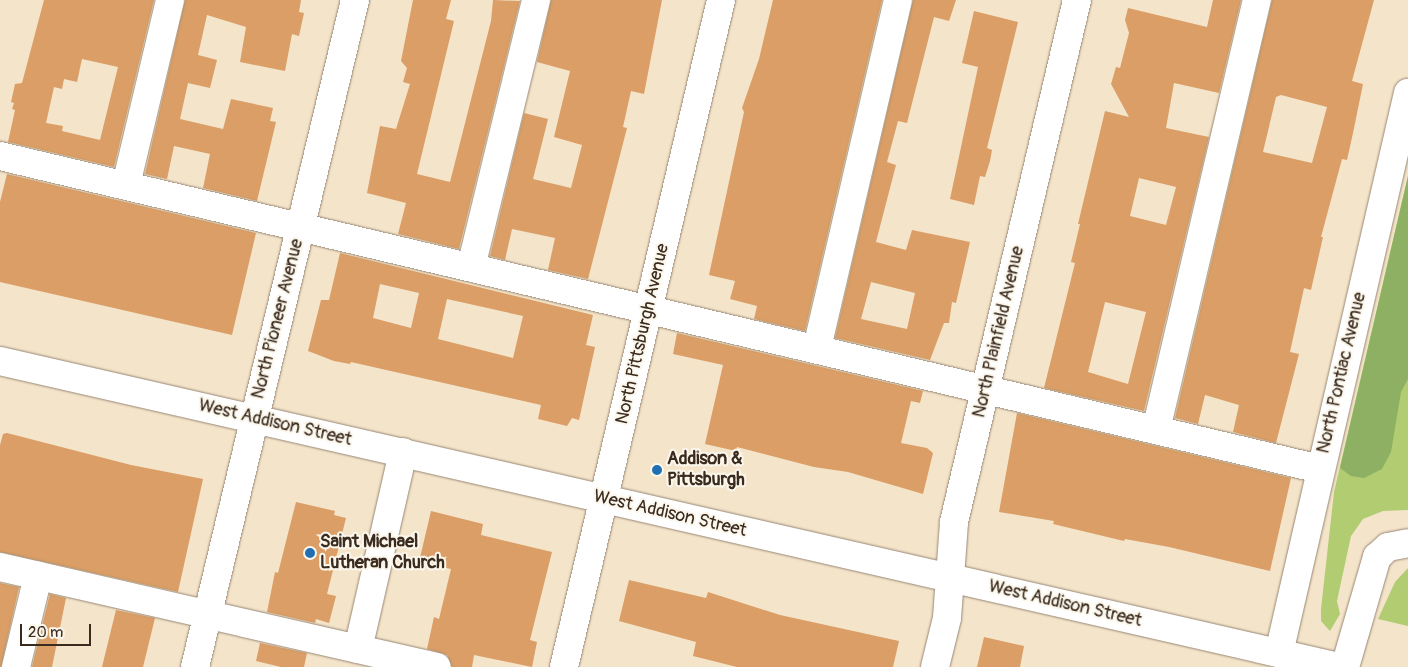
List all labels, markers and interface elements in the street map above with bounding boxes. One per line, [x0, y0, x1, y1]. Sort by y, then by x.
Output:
street label: North Pioneer Avenue [248, 237, 308, 401]
street label: North Pittsburgh Avenue [612, 242, 674, 426]
street label: North Plainfield Avenue [969, 244, 1029, 420]
street label: North Pontiac Avenue [1313, 290, 1371, 456]
street label: West Addison Street [196, 395, 354, 451]
place label: Addison & Pittsburgh [667, 449, 745, 492]
marker: Addison & Pittsburgh [651, 464, 663, 476]
street label: West Addison Street [591, 486, 749, 542]
place label: Saint Michael Lutheran Church [320, 532, 445, 574]
marker: Saint Michael Lutheran Church [304, 547, 316, 559]
street label: West Addison Street [986, 576, 1144, 632]
scale bar [22, 614, 94, 646]
text: 20 m [28, 623, 63, 642]

